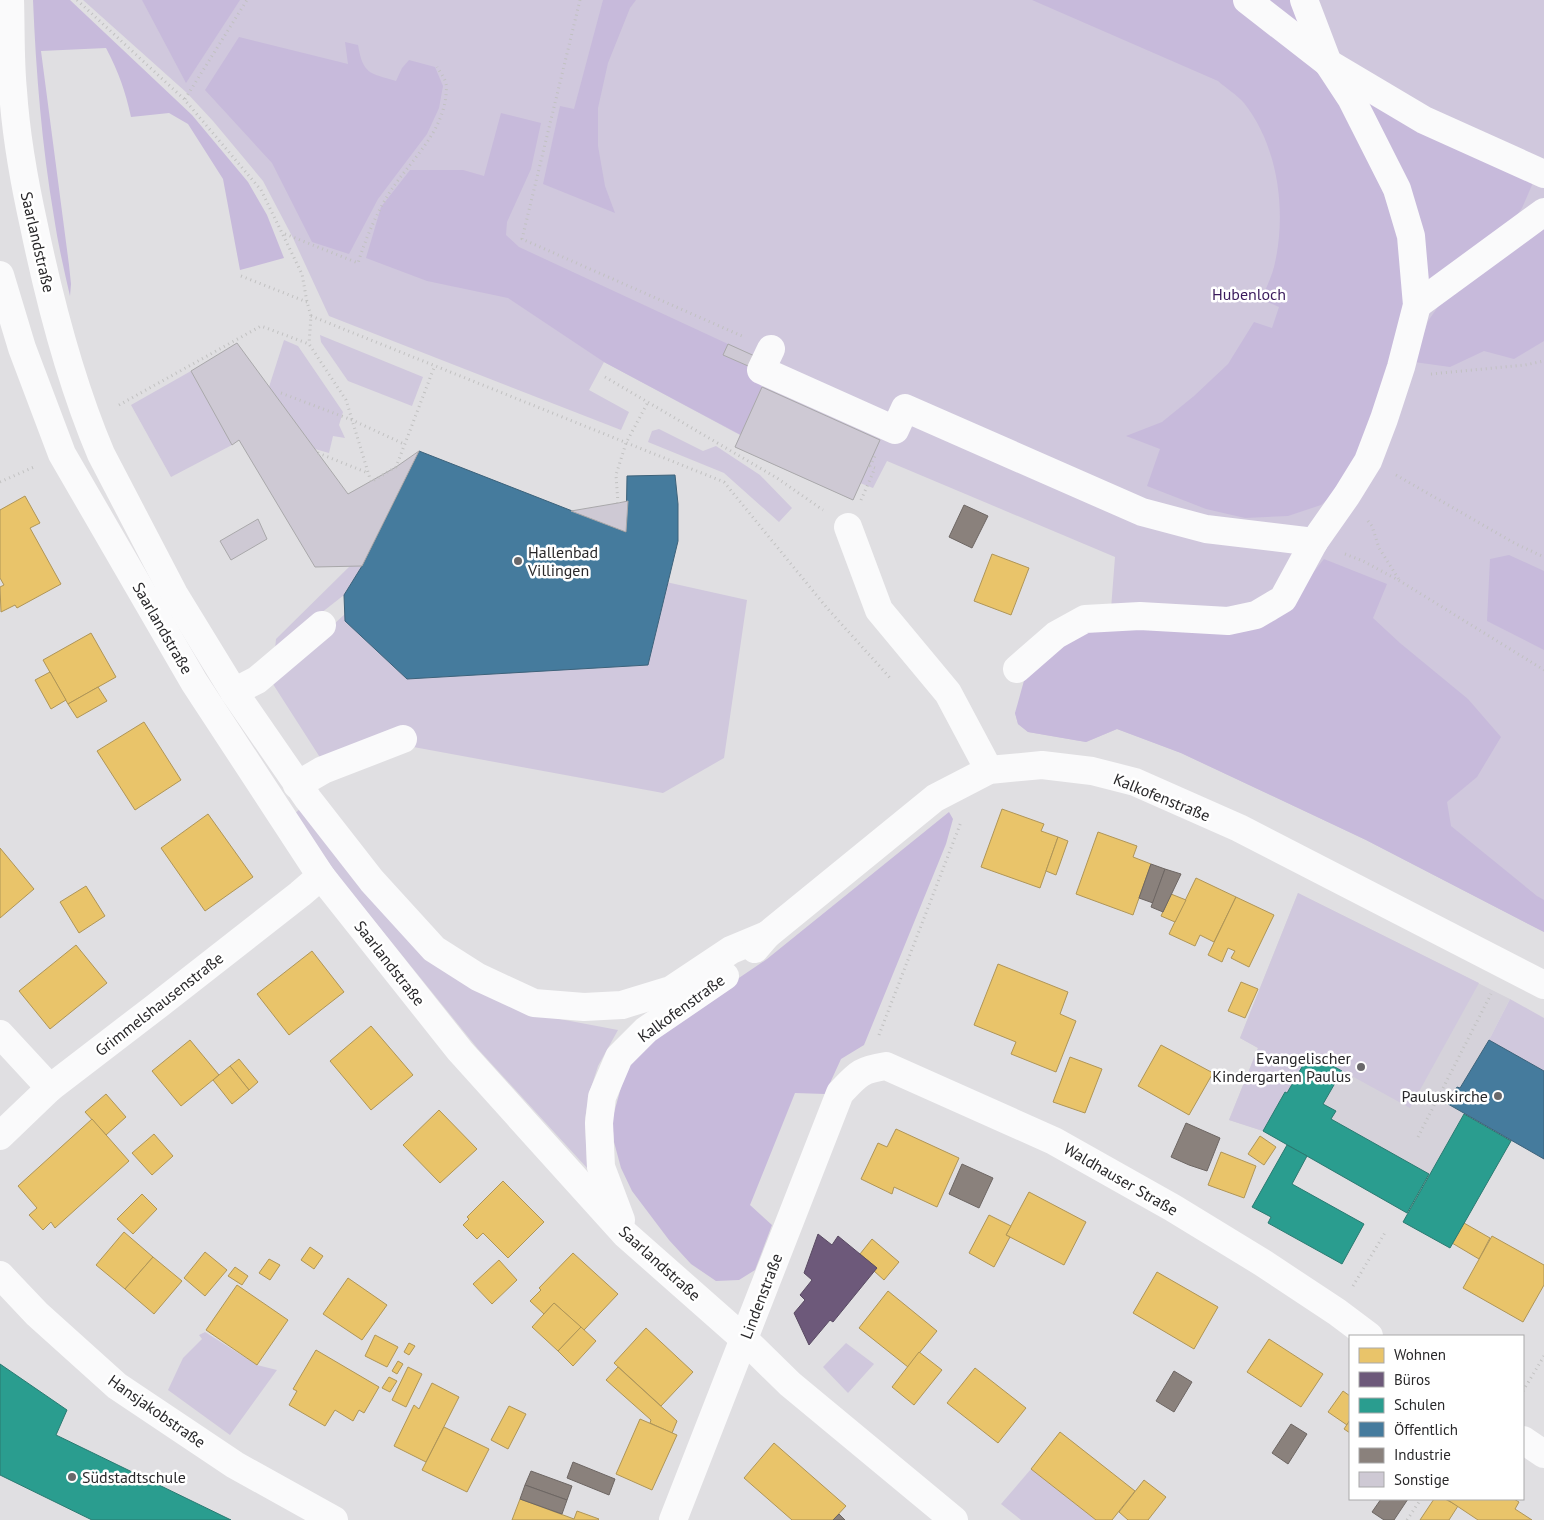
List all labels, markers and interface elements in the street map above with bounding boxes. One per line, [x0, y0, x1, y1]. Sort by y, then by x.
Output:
street label: Saarlandstraße [17, 190, 59, 294]
park label: Hubenloch [1212, 284, 1286, 304]
place label: Hallenbad Villingen [527, 542, 598, 580]
marker: Hallenbad Villingen [512, 555, 524, 567]
street label: Saarlandstraße [129, 578, 197, 678]
street label: Kalkofenstraße [1111, 768, 1213, 826]
street label: Saarlandstraße [350, 916, 430, 1010]
street label: Grimmelshausenstraße [91, 948, 227, 1060]
street label: Kalkofenstraße [634, 970, 728, 1046]
place label: Evangelischer Kindergarten Paulus [1212, 1048, 1352, 1086]
marker: Evangelischer Kindergarten Paulus [1355, 1061, 1367, 1073]
place label: Pauluskirche [1402, 1086, 1488, 1106]
marker: Pauluskirche [1492, 1090, 1504, 1102]
street label: Waldhauser Straße [1060, 1138, 1182, 1220]
street label: Saarlandstraße [615, 1221, 705, 1305]
street label: Lindenstraße [736, 1250, 786, 1342]
legend [1349, 1335, 1524, 1500]
text: Wohnen [1394, 1345, 1446, 1364]
street label: Hansjakobstraße [104, 1370, 210, 1452]
text: Büros [1394, 1370, 1430, 1389]
text: Schulen [1394, 1395, 1445, 1414]
text: Öffentlich [1394, 1420, 1458, 1439]
text: Industrie [1394, 1445, 1451, 1464]
place label: Südstadtschule [82, 1467, 186, 1487]
text: Sonstige [1394, 1470, 1449, 1489]
marker: Südstadtschule [66, 1471, 78, 1483]

